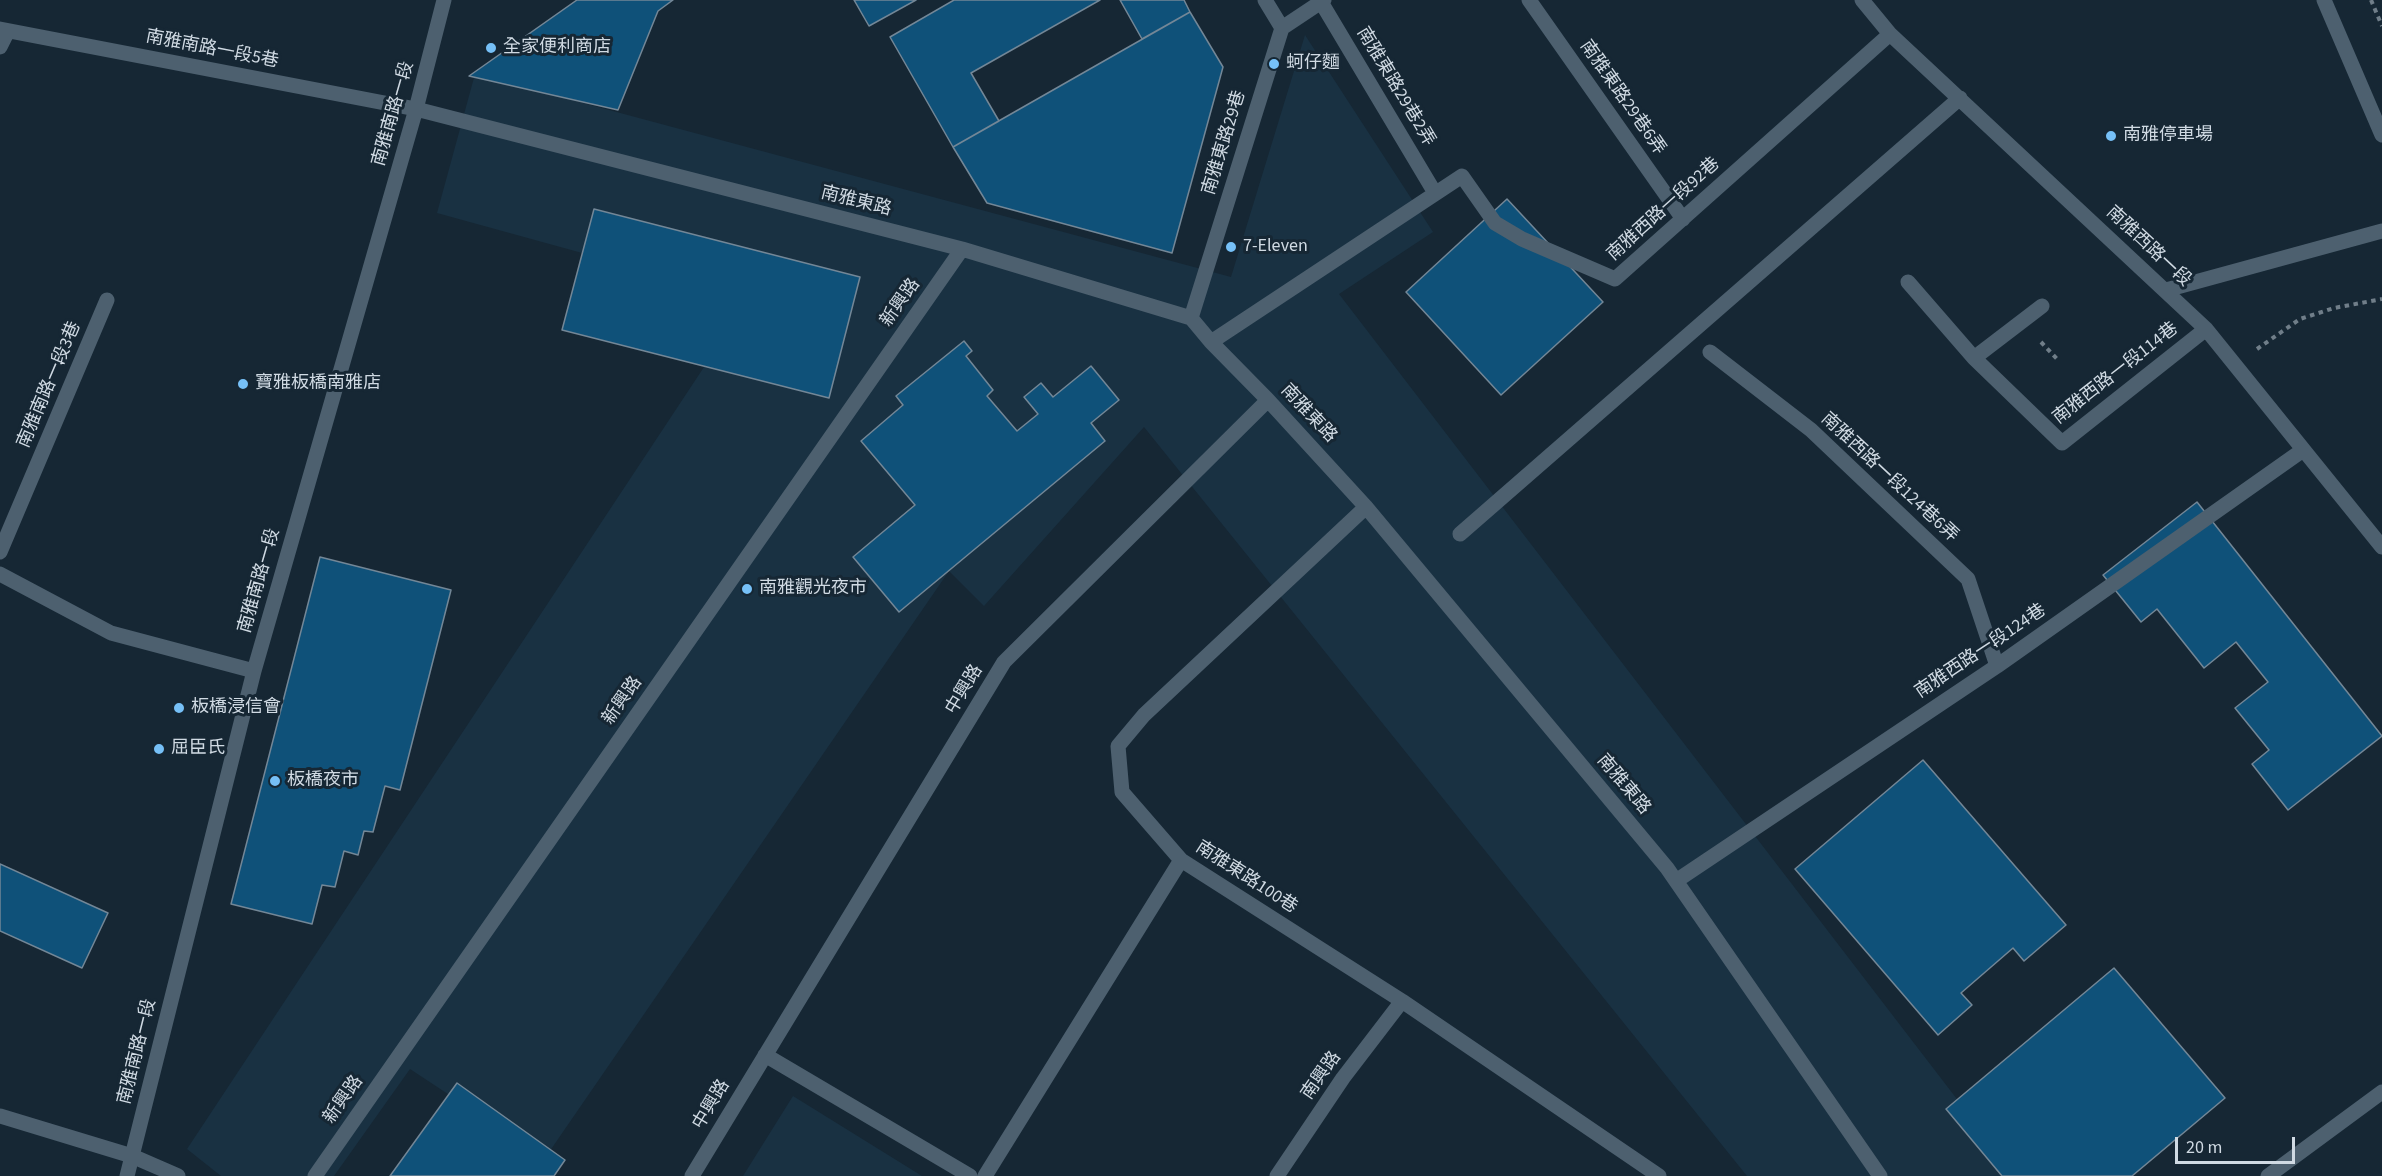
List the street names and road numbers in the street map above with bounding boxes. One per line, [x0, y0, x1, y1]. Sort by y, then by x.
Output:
street label: 南雅東路29巷2弄 [1351, 24, 1439, 150]
street label: 南雅南路一段5巷 [144, 27, 280, 73]
street label: 南雅東路29巷6弄 [1574, 37, 1670, 159]
street label: 南雅南路一段 [369, 59, 419, 169]
street label: 南雅東路29巷 [1199, 88, 1251, 198]
street label: 南雅西路一段92巷 [1603, 154, 1725, 266]
street label: 南雅東路 [818, 183, 894, 221]
street label: 南雅西路一段 [2101, 202, 2195, 292]
street label: 新興路 [877, 275, 925, 331]
street label: 南雅西路一段114巷 [2049, 318, 2183, 430]
street label: 南雅南路一段3巷 [14, 319, 86, 451]
street label: 南雅東路 [1276, 380, 1340, 448]
street label: 南雅西路一段124巷6弄 [1816, 409, 1962, 547]
street label: 南雅南路一段 [235, 526, 285, 636]
street label: 南雅西路一段124巷 [1912, 600, 2050, 704]
street label: 中興路 [942, 661, 988, 719]
street label: 新興路 [599, 673, 647, 729]
street label: 南雅東路 [1592, 750, 1654, 820]
street label: 南雅東路100巷 [1191, 837, 1301, 919]
street label: 南雅南路一段 [114, 997, 162, 1107]
street label: 南興路 [1298, 1048, 1346, 1104]
street label: 新興路 [320, 1072, 368, 1128]
street label: 中興路 [689, 1076, 735, 1134]

